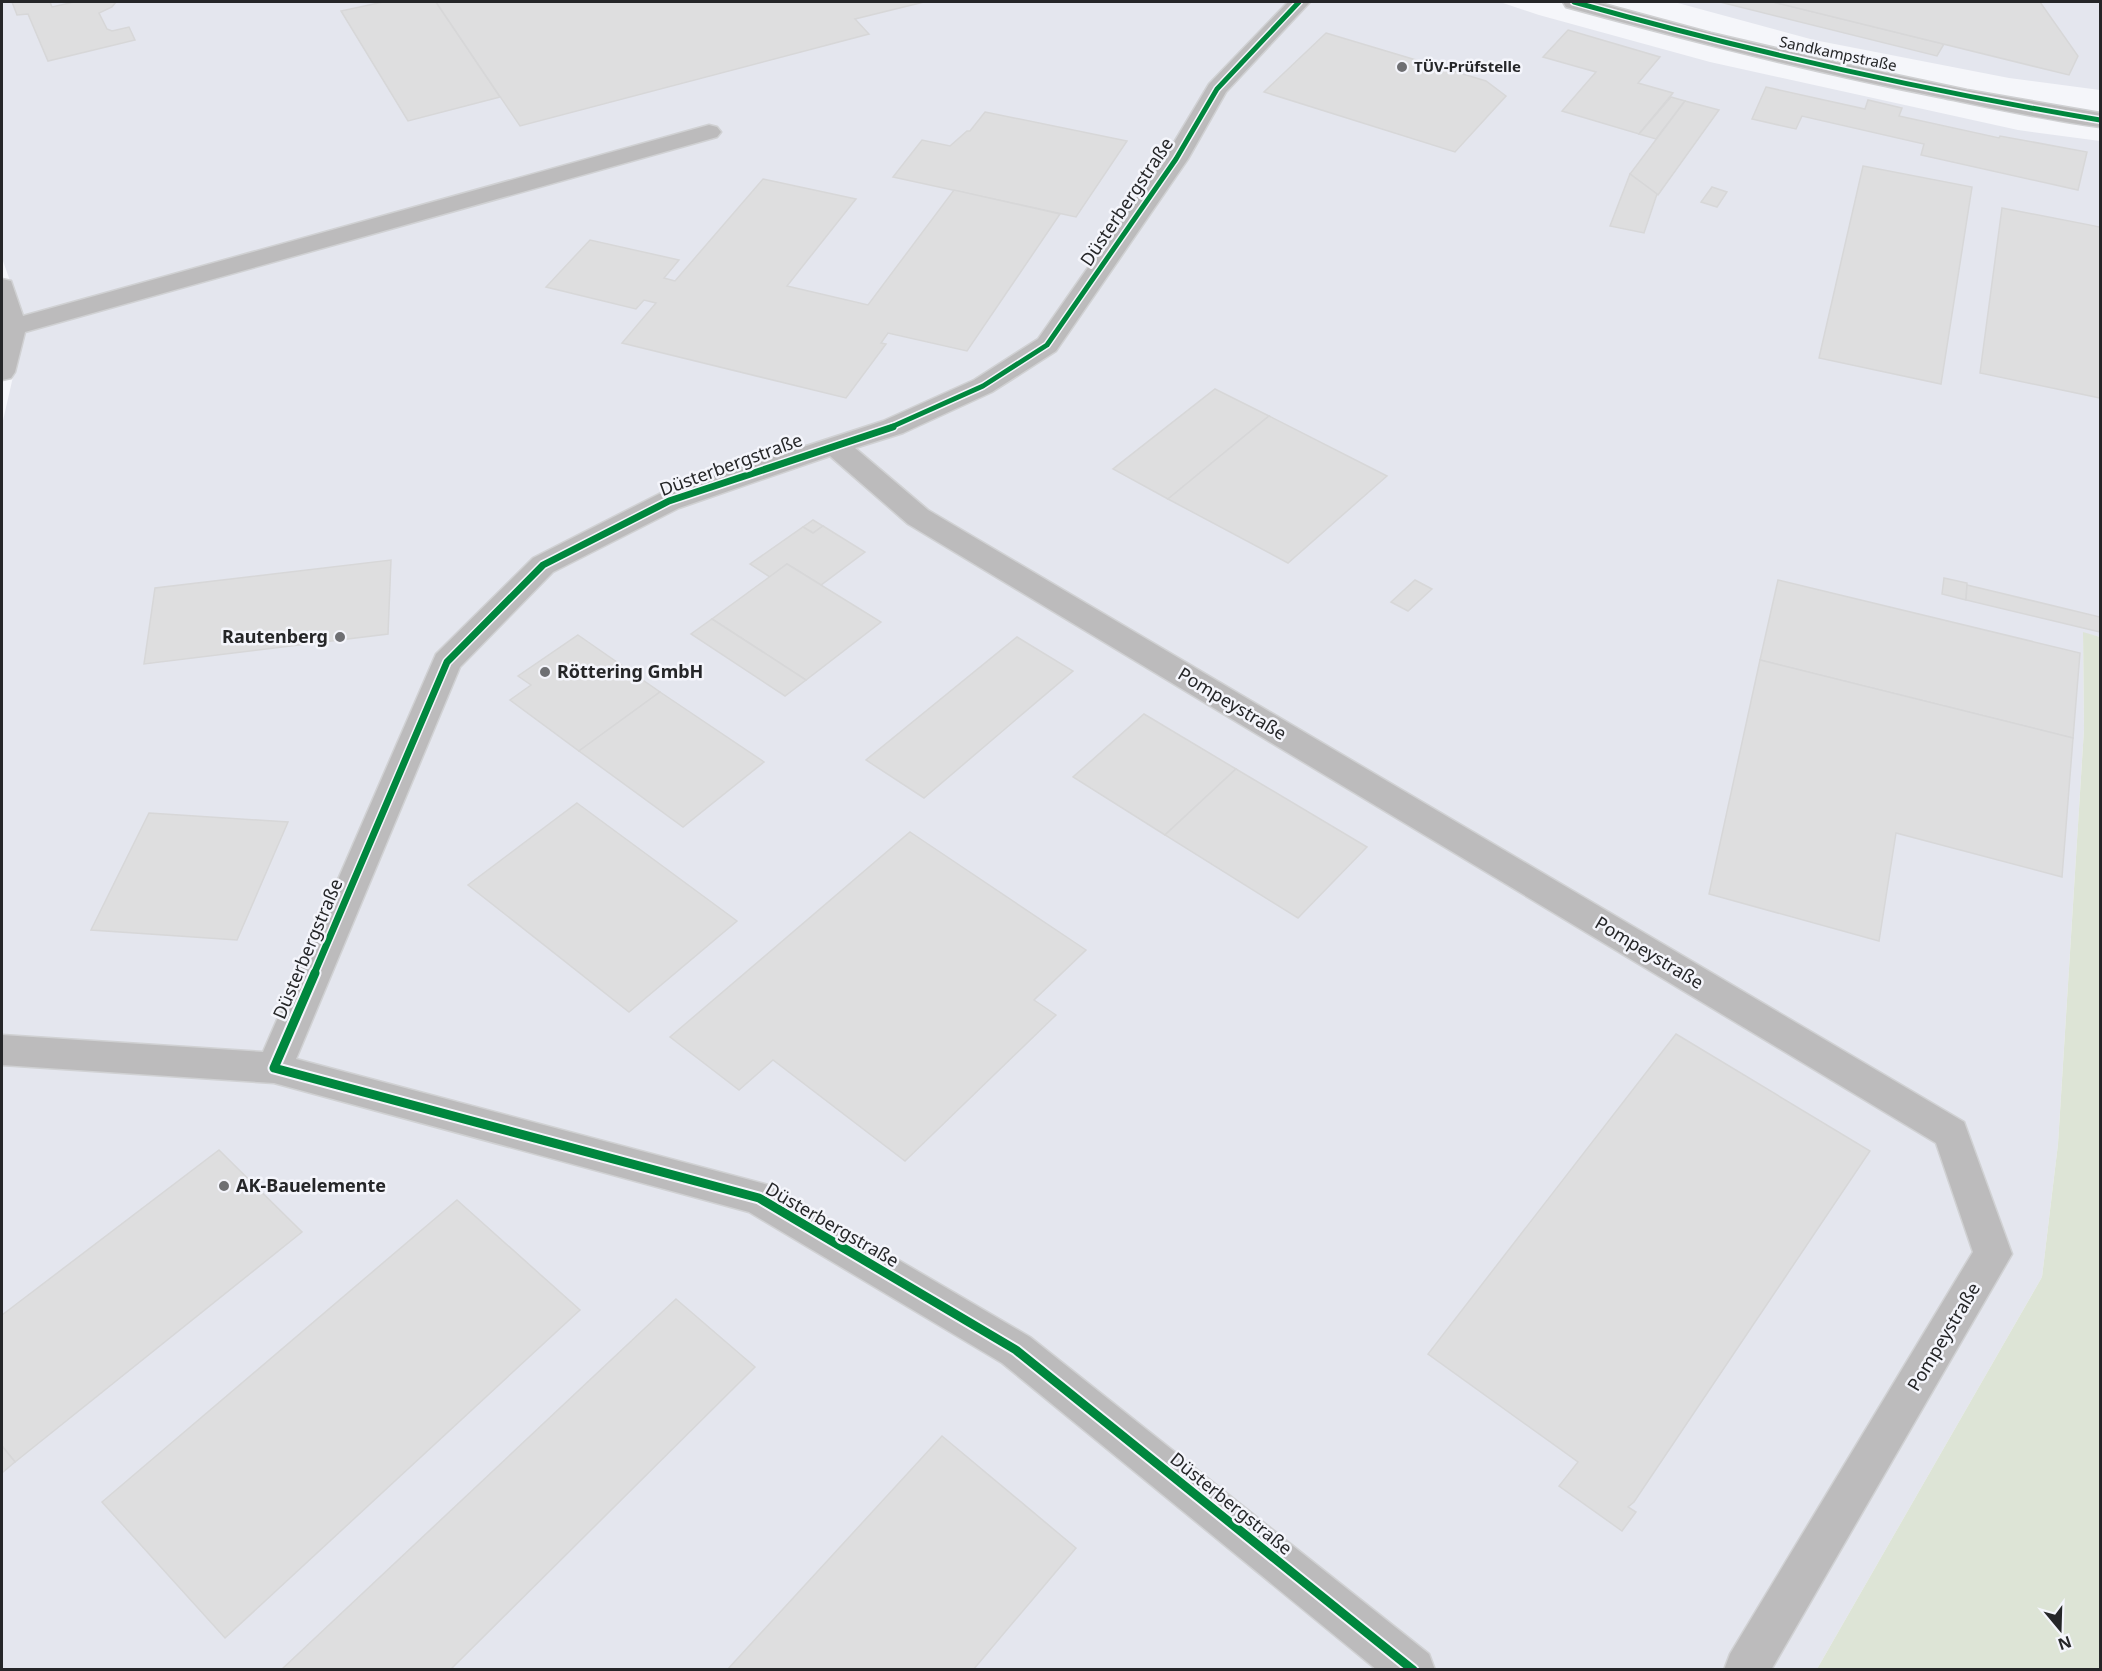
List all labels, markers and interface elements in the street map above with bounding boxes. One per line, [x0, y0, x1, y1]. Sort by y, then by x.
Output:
street label: Sandkampstraße [1778, 31, 1899, 75]
place label: TÜV-Prüfstelle [1414, 56, 1521, 76]
marker: TÜV-Prüfstelle [1395, 60, 1409, 74]
street label: Düsterbergstraße [1074, 132, 1178, 270]
street label: Düsterbergstraße [656, 427, 805, 501]
place label: Rautenberg [222, 624, 328, 648]
marker: Rautenberg [333, 630, 347, 644]
place label: Röttering GmbH [557, 659, 703, 683]
street label: Pompeystraße [1174, 661, 1291, 745]
marker: Röttering GmbH [538, 665, 552, 679]
street label: Düsterbergstraße [267, 875, 347, 1022]
street label: Pompeystraße [1591, 910, 1708, 994]
place label: AK-Bauelemente [236, 1173, 386, 1197]
street label: Düsterbergstraße [761, 1176, 904, 1272]
marker: AK-Bauelemente [217, 1179, 231, 1193]
street label: Pompeystraße [1901, 1278, 1985, 1395]
street label: Düsterbergstraße [1166, 1447, 1298, 1560]
north arrow [2030, 1599, 2090, 1659]
text: N [2055, 1631, 2075, 1656]

